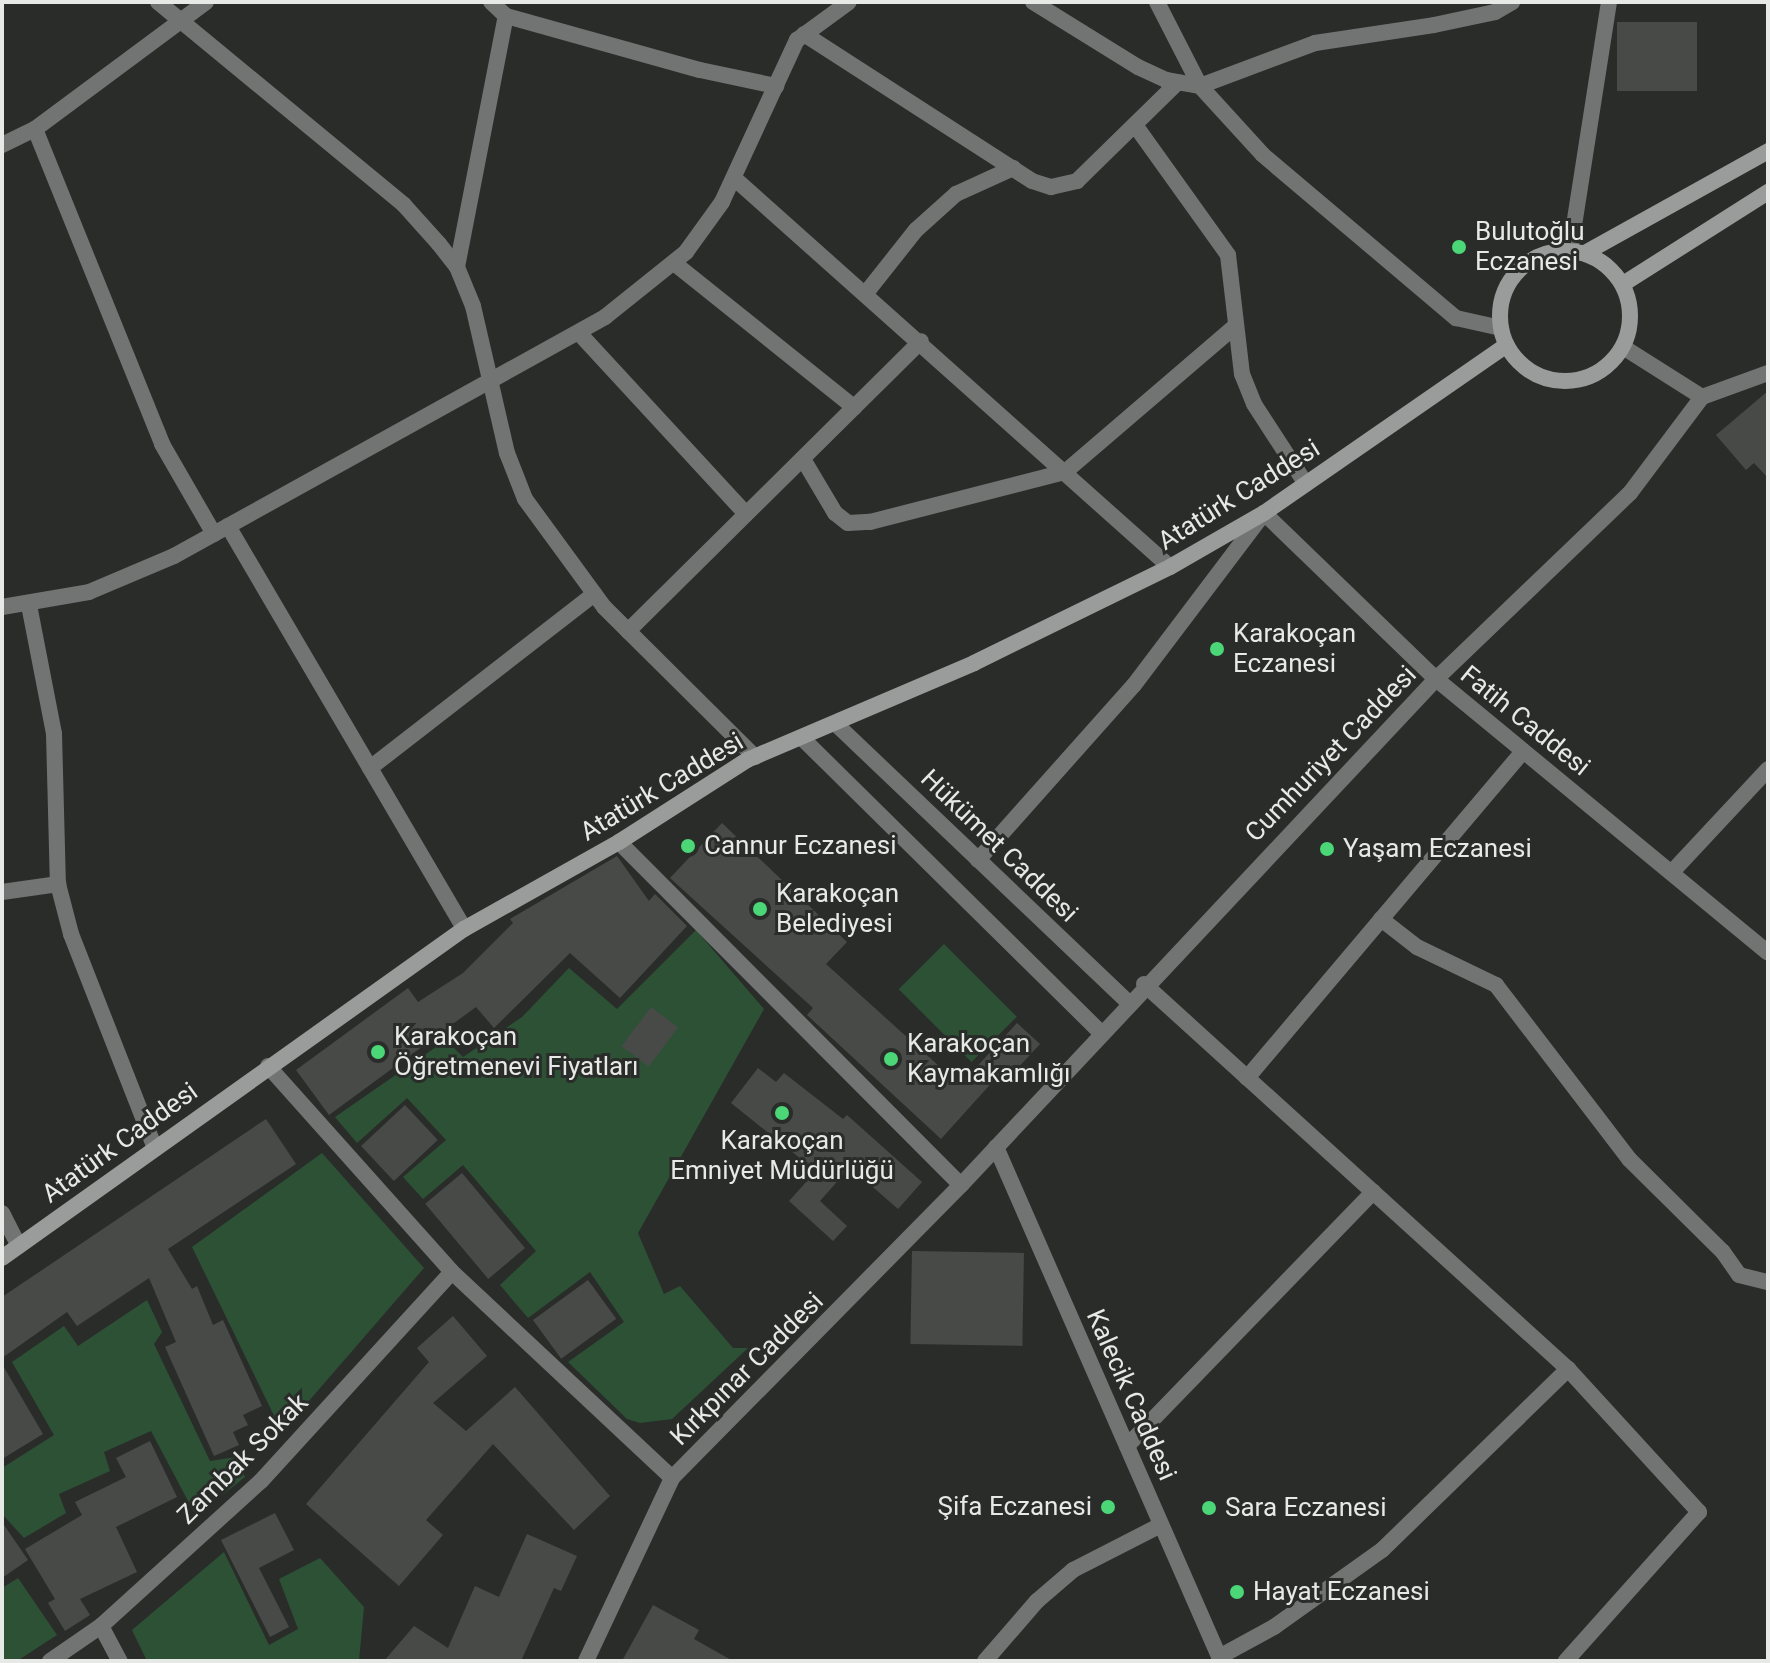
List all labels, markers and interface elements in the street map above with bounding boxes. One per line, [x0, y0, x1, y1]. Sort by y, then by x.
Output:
place label: Bulutoğlu Eczanesi [1475, 216, 1585, 278]
marker: Bulutoğlu Eczanesi [1450, 238, 1468, 256]
street label: Atatürk Caddesi [1152, 433, 1326, 557]
place label: Karakoçan Eczanesi [1233, 618, 1356, 680]
marker: Karakoçan Eczanesi [1208, 640, 1226, 658]
street label: Cumhuriyet Caddesi [1239, 659, 1423, 849]
street label: Fatih Caddesi [1454, 659, 1596, 783]
street label: Atatürk Caddesi [575, 726, 749, 848]
street label: Hükümet Caddesi [914, 763, 1084, 929]
place label: Cannur Eczanesi [704, 830, 896, 862]
place label: Yaşam Eczanesi [1343, 833, 1532, 865]
marker: Cannur Eczanesi [679, 837, 697, 855]
marker: Yaşam Eczanesi [1318, 840, 1336, 858]
place label: Karakoçan Belediyesi [776, 878, 899, 940]
marker: Karakoçan Belediyesi [751, 900, 769, 918]
place label: Karakoçan Öğretmenevi Fiyatları [394, 1021, 638, 1082]
place label: Karakoçan Kaymakamlığı [907, 1028, 1070, 1090]
marker: Karakoçan Öğretmenevi Fiyatları [369, 1043, 387, 1061]
marker: Karakoçan Kaymakamlığı [882, 1050, 900, 1068]
street label: Atatürk Caddesi [36, 1076, 204, 1210]
marker: Karakoçan Emniyet Müdürlüğü [773, 1104, 791, 1122]
place label: Karakoçan Emniyet Müdürlüğü [670, 1125, 894, 1186]
street label: Kırkpınar Caddesi [664, 1286, 830, 1452]
street label: Kalecik Caddesi [1079, 1305, 1183, 1485]
street label: Zambak Sokak [171, 1387, 315, 1531]
place label: Şifa Eczanesi [938, 1491, 1092, 1523]
place label: Sara Eczanesi [1225, 1492, 1387, 1524]
marker: Şifa Eczanesi [1099, 1498, 1117, 1516]
marker: Sara Eczanesi [1200, 1499, 1218, 1517]
place label: Hayat Eczanesi [1253, 1576, 1430, 1608]
marker: Hayat Eczanesi [1228, 1583, 1246, 1601]

